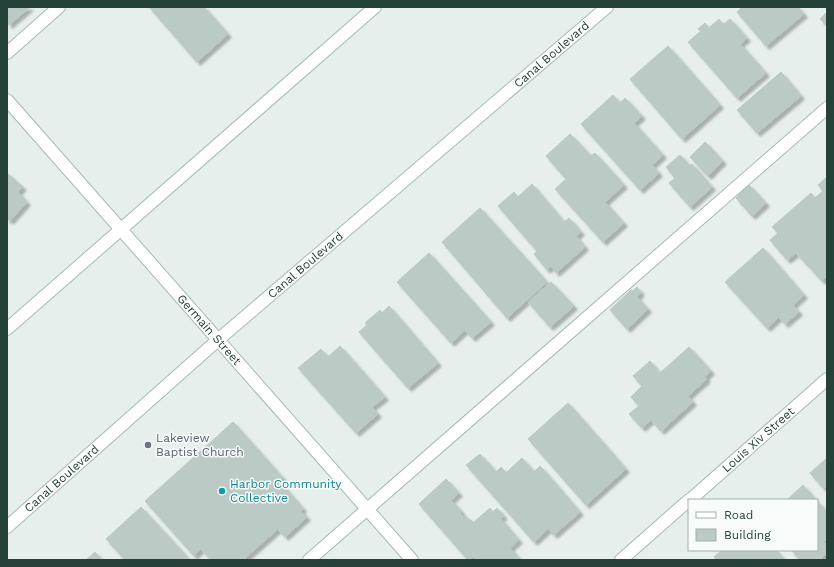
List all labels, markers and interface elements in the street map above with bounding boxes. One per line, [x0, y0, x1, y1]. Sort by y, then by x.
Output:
street label: Canal Boulevard [511, 18, 592, 91]
street label: Canal Boulevard [265, 229, 346, 301]
street label: Germain Street [174, 291, 244, 368]
street label: Louis Xiv Street [719, 404, 797, 475]
place label: Lakeview Baptist Church [156, 431, 244, 459]
marker: Lakeview Baptist Church [143, 440, 153, 450]
street label: Canal Boulevard [22, 442, 102, 515]
place label: Harbor Community Collective [230, 477, 342, 505]
marker: Harbor Community Collective [217, 486, 227, 496]
legend [688, 499, 818, 551]
text: Road [724, 508, 753, 522]
text: Building [724, 528, 771, 542]

